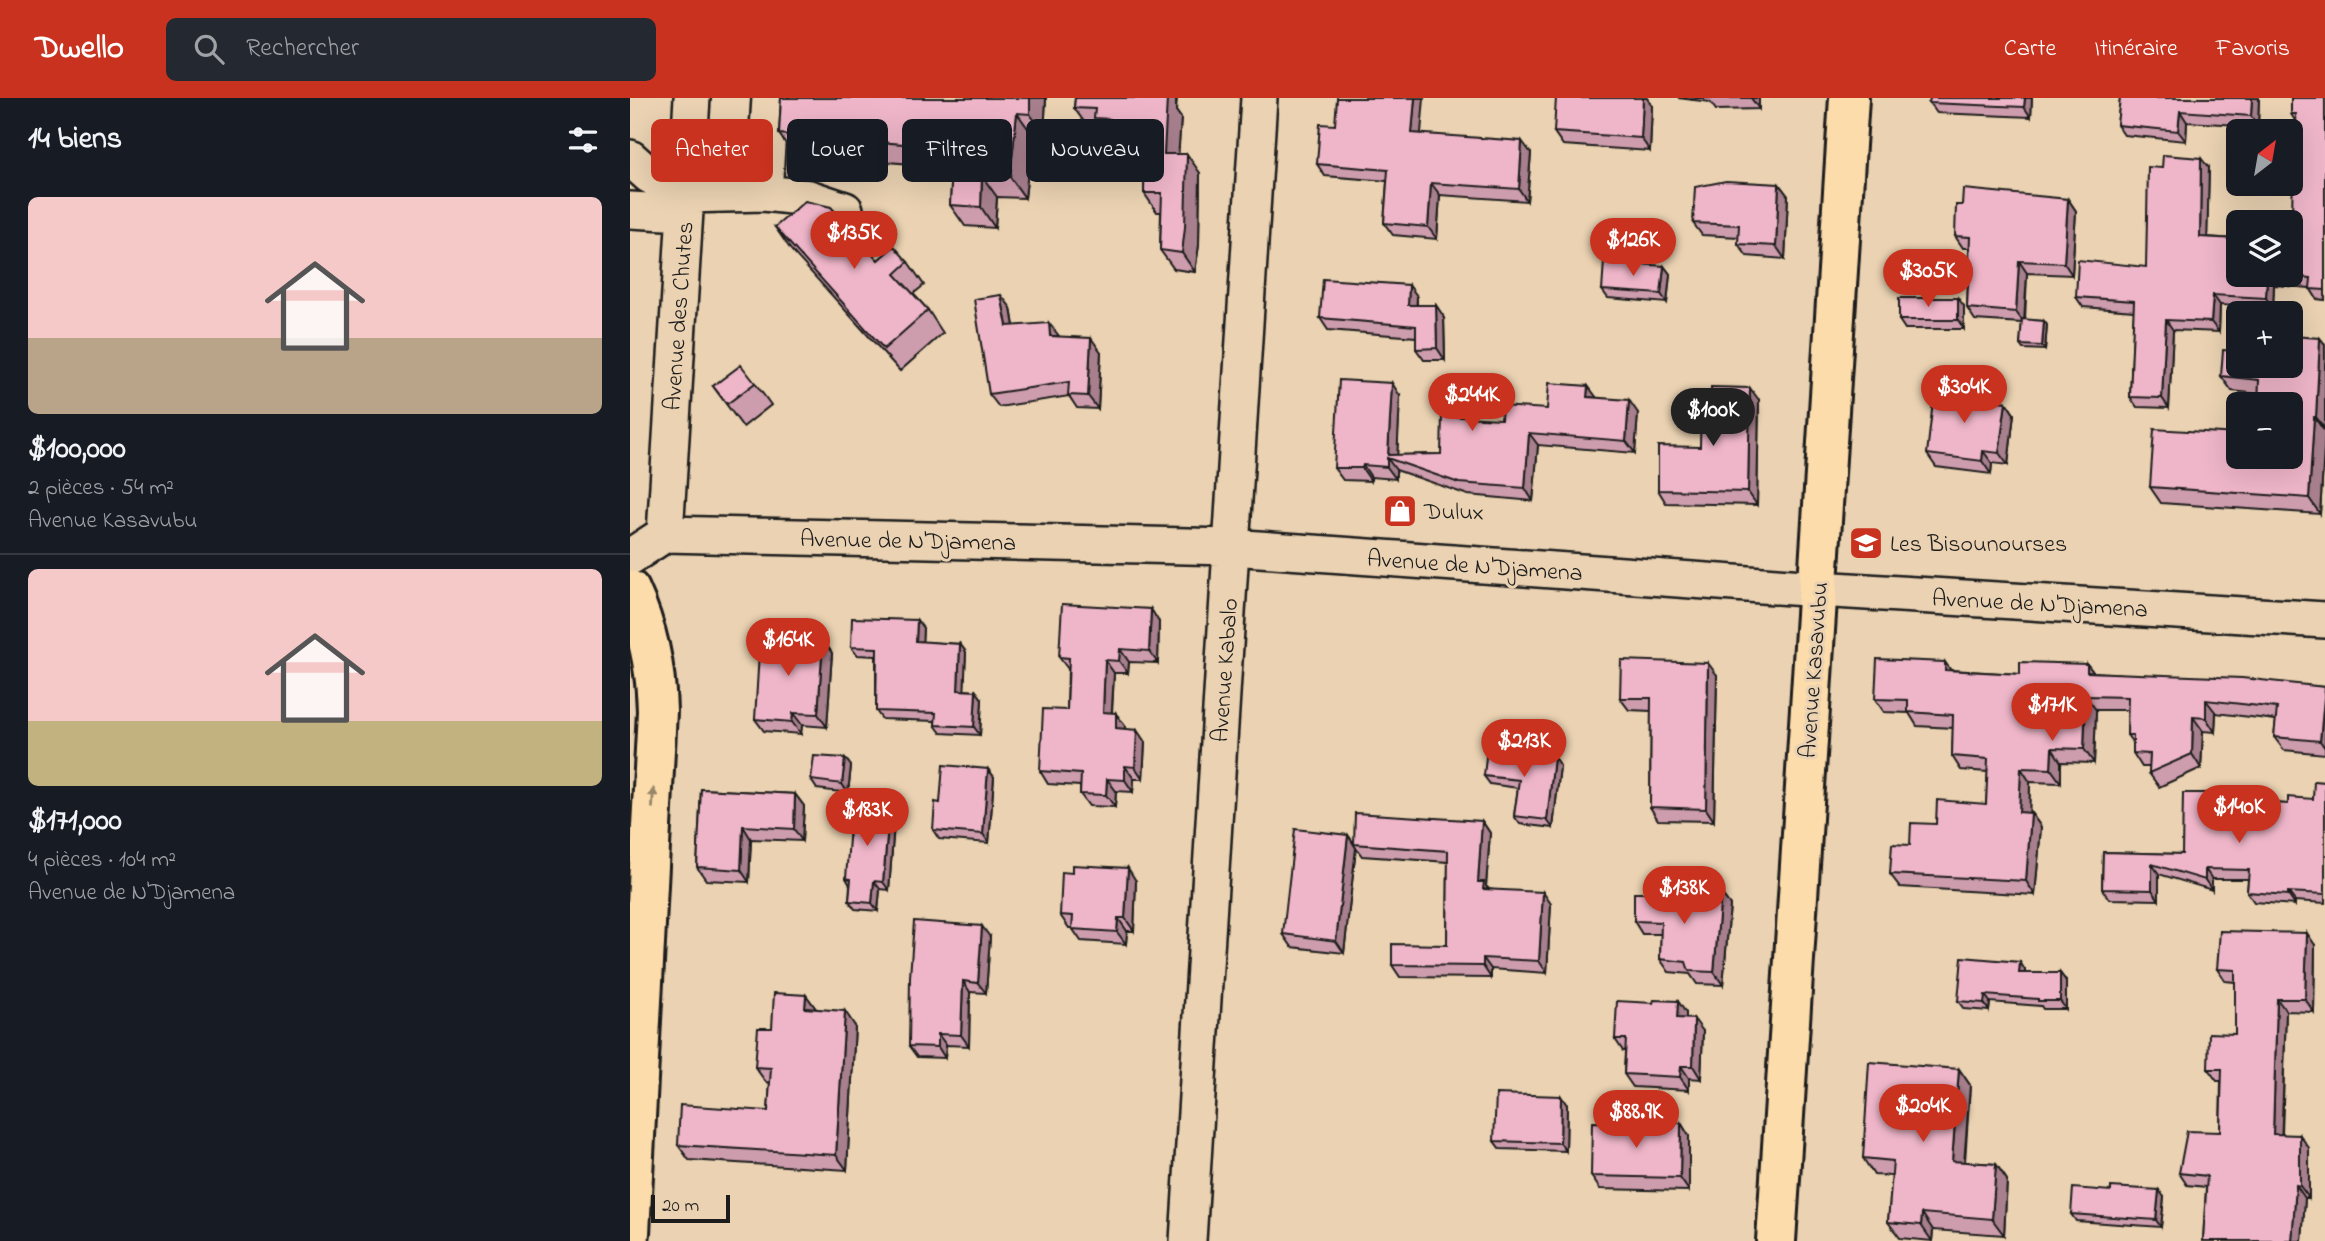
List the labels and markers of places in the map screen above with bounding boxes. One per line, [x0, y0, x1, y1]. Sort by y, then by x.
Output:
pin: $135K [805, 212, 903, 271]
pin: $126K [1584, 218, 1682, 278]
pin: $305K [1879, 250, 1977, 309]
pin: $304K [1915, 366, 2013, 425]
pin: $244K [1423, 374, 1521, 433]
pin: $100K [1664, 388, 1762, 448]
shop icon: Dulux [1381, 492, 1419, 530]
place label: Dulux [1423, 496, 1484, 531]
school or university icon: Les Bisounourses [1847, 524, 1885, 562]
place label: Les Bisounourses [1890, 528, 2067, 563]
pin: $164K [739, 618, 837, 678]
pin: $171K [2003, 684, 2101, 743]
pin: $213K [1475, 720, 1573, 779]
pin: $140K [2190, 786, 2288, 845]
pin: $183K [818, 788, 916, 848]
pin: $138K [1635, 866, 1733, 926]
pin: $204K [1874, 1084, 1972, 1144]
pin: $88.9K [1579, 1090, 1693, 1150]

